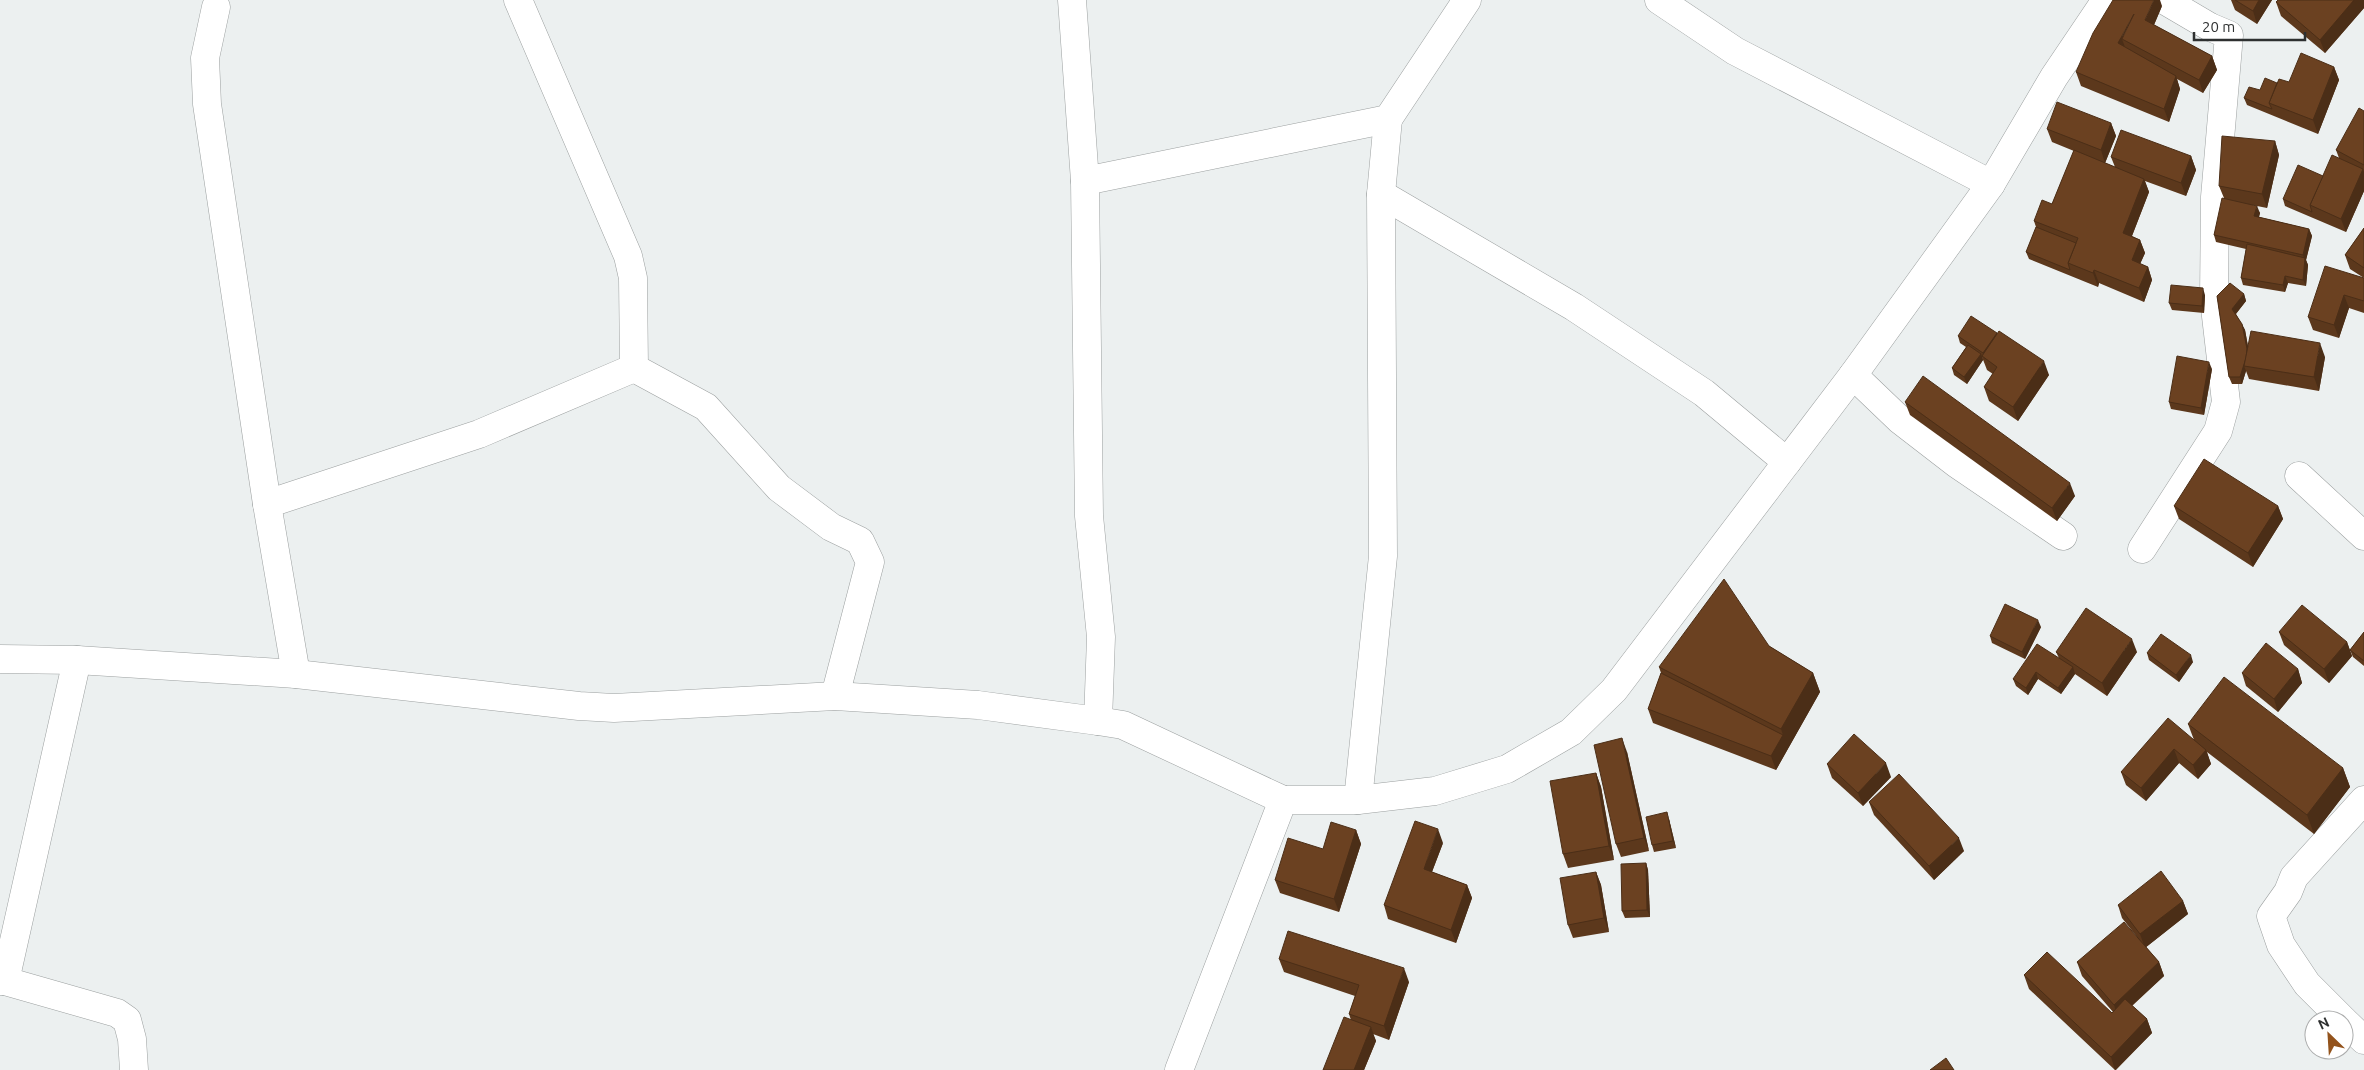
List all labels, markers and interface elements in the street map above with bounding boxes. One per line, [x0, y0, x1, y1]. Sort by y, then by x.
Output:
scale bar [2194, 10, 2305, 42]
text: 20 m [2202, 18, 2235, 35]
north arrow [2304, 1010, 2354, 1060]
text: N [2315, 1014, 2332, 1033]

